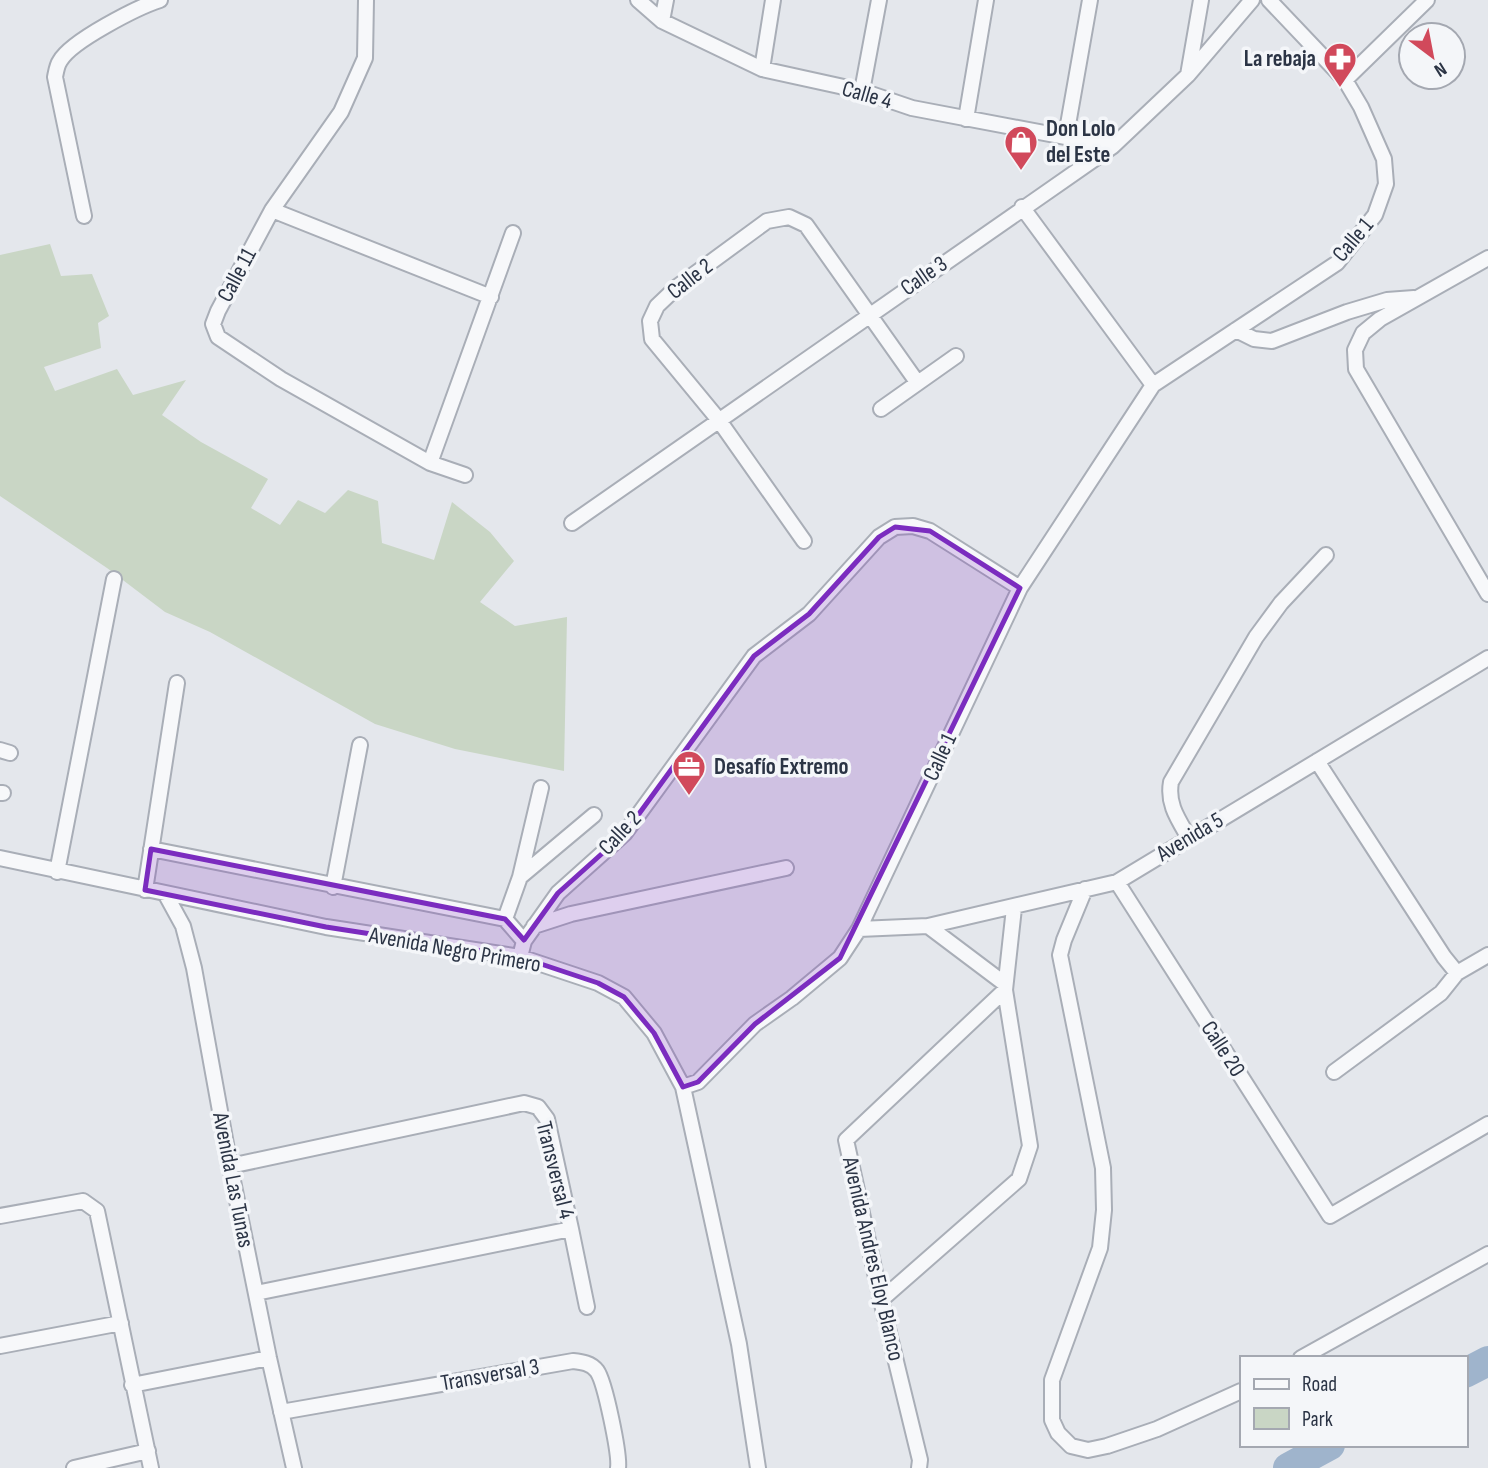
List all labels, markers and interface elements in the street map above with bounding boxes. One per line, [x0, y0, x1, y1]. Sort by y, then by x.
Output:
north arrow [1397, 21, 1467, 91]
pharmacy icon: La rebaja [1321, 40, 1359, 89]
place label: La rebaja [1244, 45, 1316, 73]
text: N [1430, 57, 1451, 82]
street label: Calle 4 [839, 75, 896, 116]
place label: Don Lolo del Este [1046, 115, 1115, 169]
shop icon: Don Lolo del Este [1002, 123, 1040, 172]
street label: Calle 1 [1326, 212, 1380, 268]
street label: Calle 11 [211, 243, 263, 307]
street label: Calle 3 [895, 250, 953, 302]
street label: Calle 2 [661, 252, 719, 306]
street label: Calle 1 [917, 729, 963, 785]
office icon: Desafío Extremo [670, 748, 708, 797]
place label: Desafío Extremo [714, 753, 848, 781]
street label: Calle 2 [593, 805, 647, 861]
street label: Avenida 5 [1151, 806, 1228, 868]
street label: Avenida Negro Primero [366, 921, 543, 979]
street label: Calle 20 [1195, 1016, 1251, 1082]
street label: Avenida Las Tunas [206, 1109, 260, 1250]
street label: Transversal 4 [529, 1118, 581, 1222]
street label: Avenida Andres Eloy Blanco [836, 1153, 910, 1364]
street label: Transversal 3 [439, 1353, 541, 1397]
legend [1240, 1356, 1467, 1447]
text: Road [1302, 1372, 1337, 1397]
text: Park [1302, 1407, 1333, 1432]

